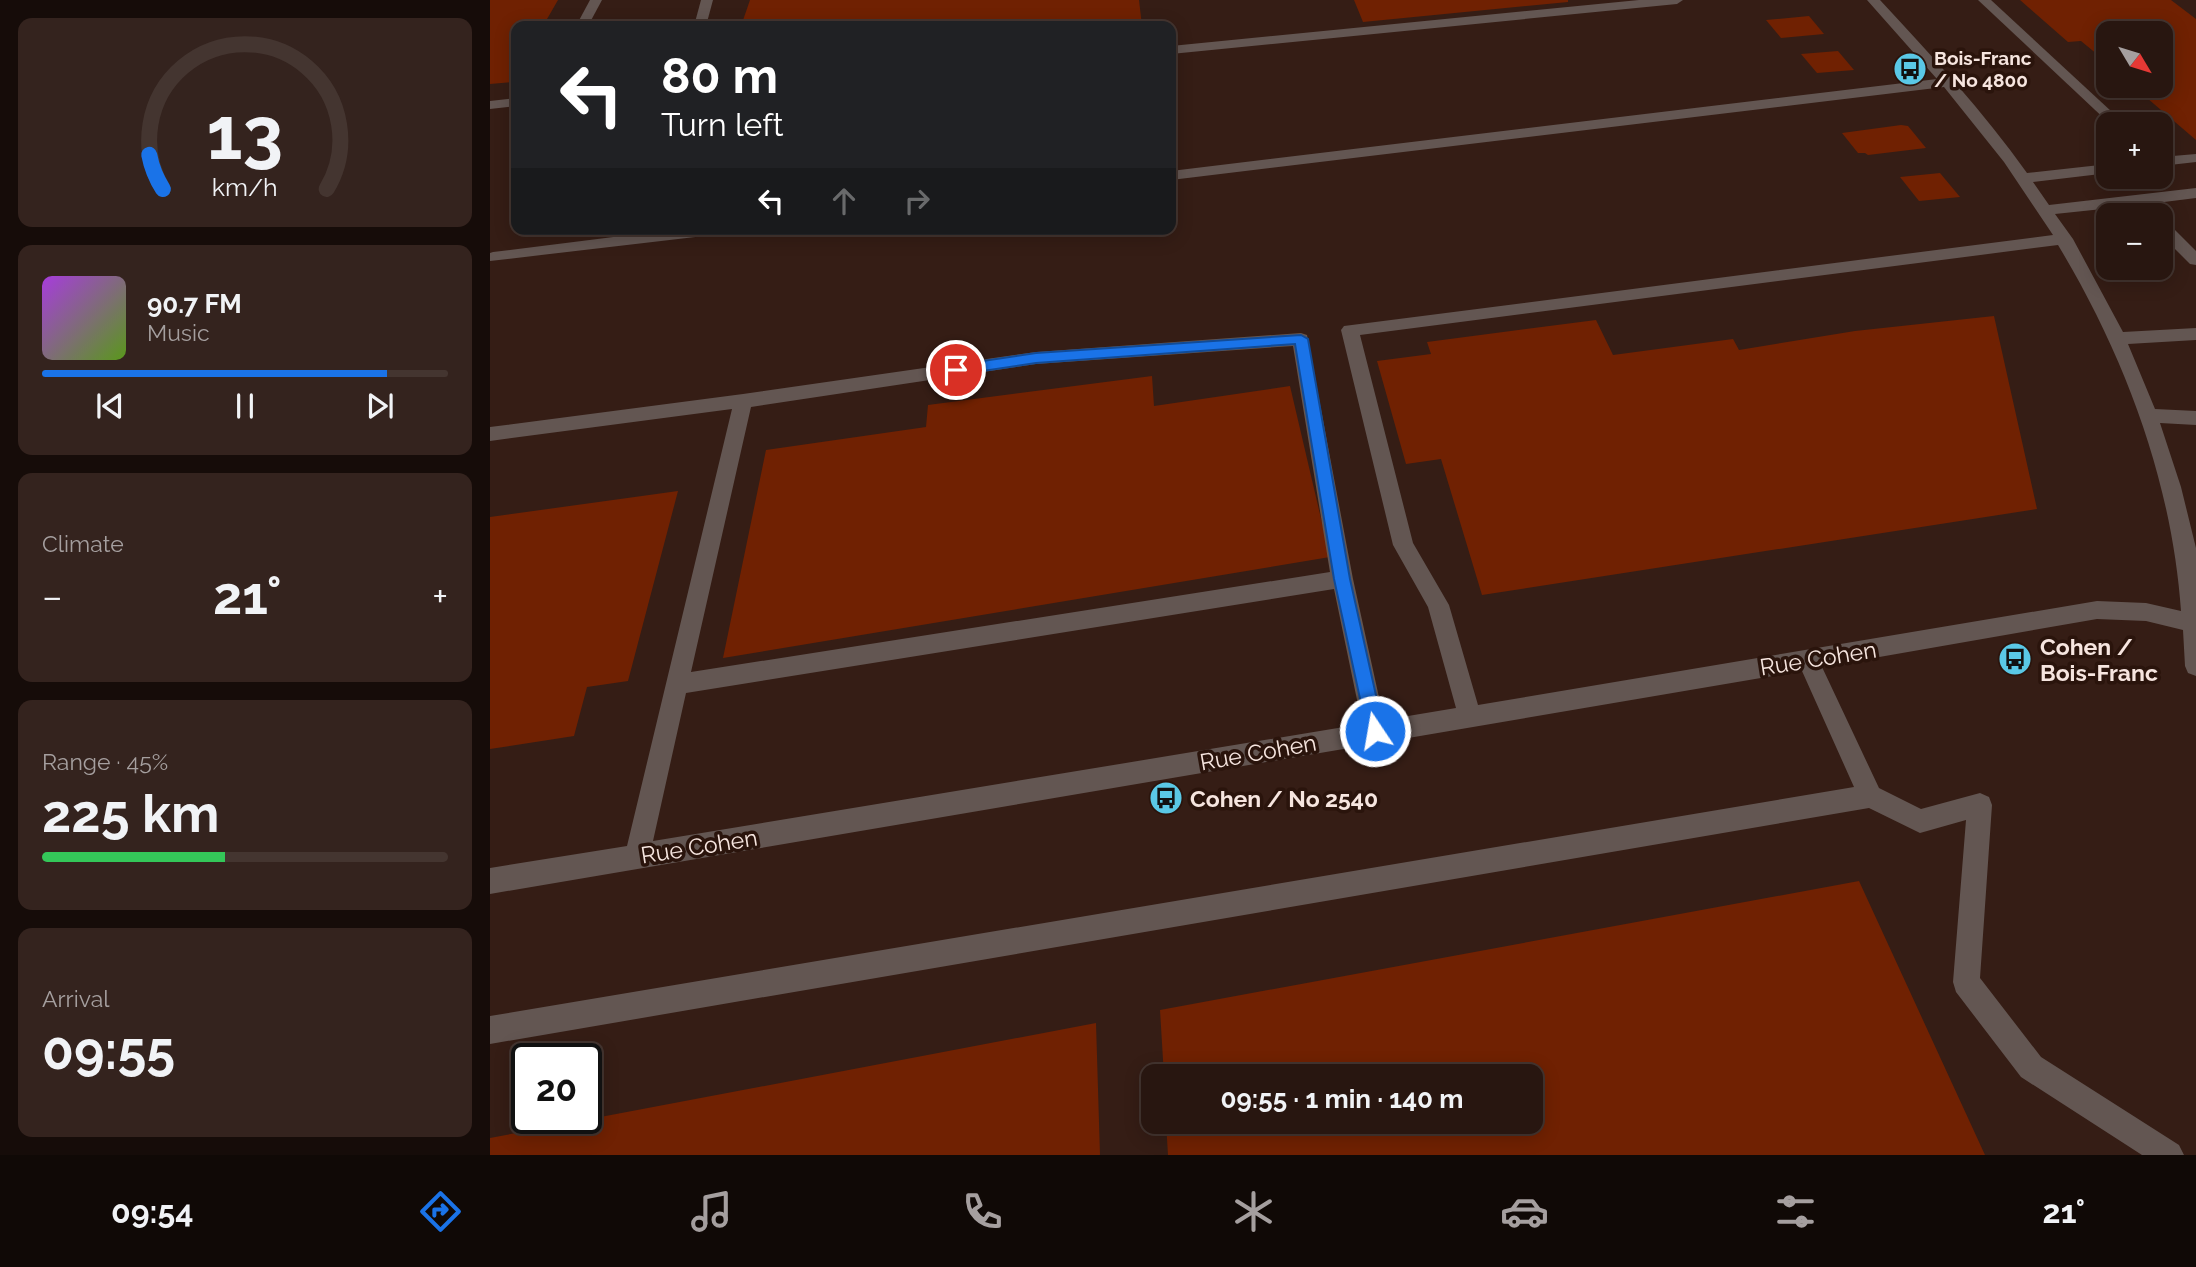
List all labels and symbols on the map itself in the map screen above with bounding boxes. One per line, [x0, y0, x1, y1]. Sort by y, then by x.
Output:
north arrow [2096, 21, 2174, 98]
place label: Bois-Franc / No 4800 [1934, 47, 2032, 91]
bus stop icon: Bois-Franc / No 4800 [1891, 50, 1929, 88]
pin [926, 340, 986, 400]
place label: Cohen / Bois-Franc [2040, 633, 2158, 686]
street label: Rue Cohen [1758, 635, 1878, 681]
bus stop icon: Cohen / Bois-Franc [1996, 640, 2034, 678]
position arrow [1338, 694, 1412, 768]
street label: Rue Cohen [1198, 728, 1318, 776]
bus stop icon: Cohen / No 2540 [1147, 779, 1185, 817]
place label: Cohen / No 2540 [1190, 785, 1378, 812]
street label: Rue Cohen [639, 823, 759, 869]
speed limit sign: 20 [511, 1043, 602, 1134]

